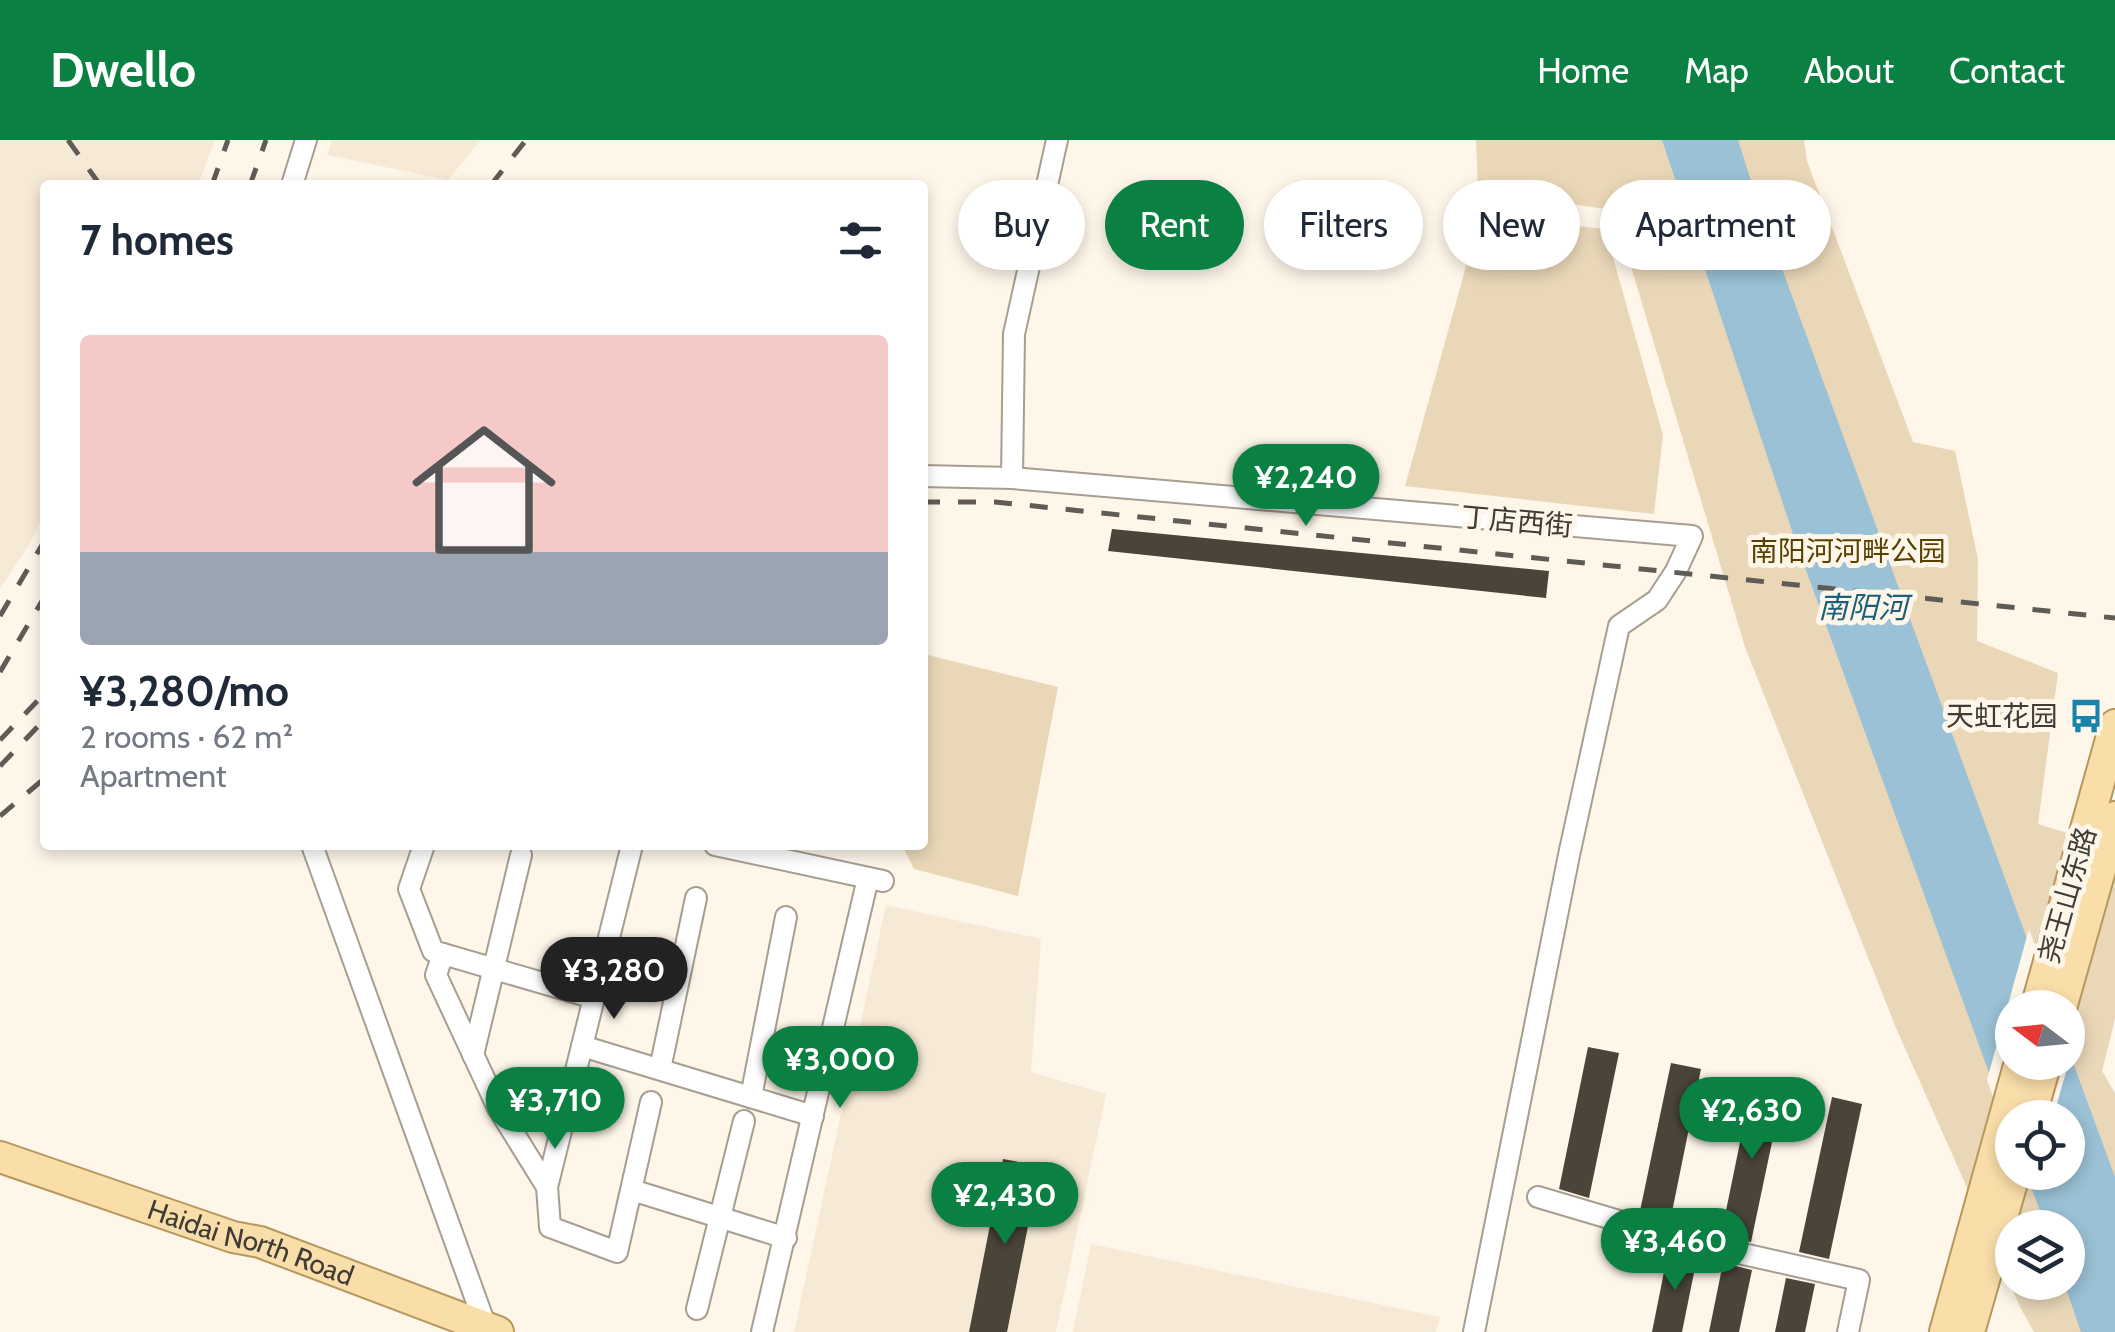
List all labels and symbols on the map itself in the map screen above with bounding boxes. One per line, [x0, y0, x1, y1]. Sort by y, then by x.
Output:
pin: ¥2,240 [1225, 444, 1387, 529]
street label: 丁店西街 [1460, 499, 1574, 543]
park label: 南阳河河畔公园 [1750, 534, 1946, 568]
water label: 南阳河 [1818, 589, 1913, 626]
bus stop icon: 天虹花园 [2067, 697, 2105, 735]
place label: 天虹花园 [1946, 699, 2058, 733]
street label: 尧王山东路 [2031, 823, 2103, 967]
pin: ¥3,280 [533, 937, 695, 1022]
north arrow [1995, 990, 2085, 1080]
pin: ¥3,000 [759, 1026, 921, 1111]
pin: ¥3,710 [474, 1067, 636, 1152]
pin: ¥2,630 [1671, 1077, 1833, 1162]
pin: ¥2,430 [924, 1162, 1086, 1247]
street label: Haidai North Road [143, 1192, 359, 1293]
pin: ¥3,460 [1594, 1208, 1756, 1293]

